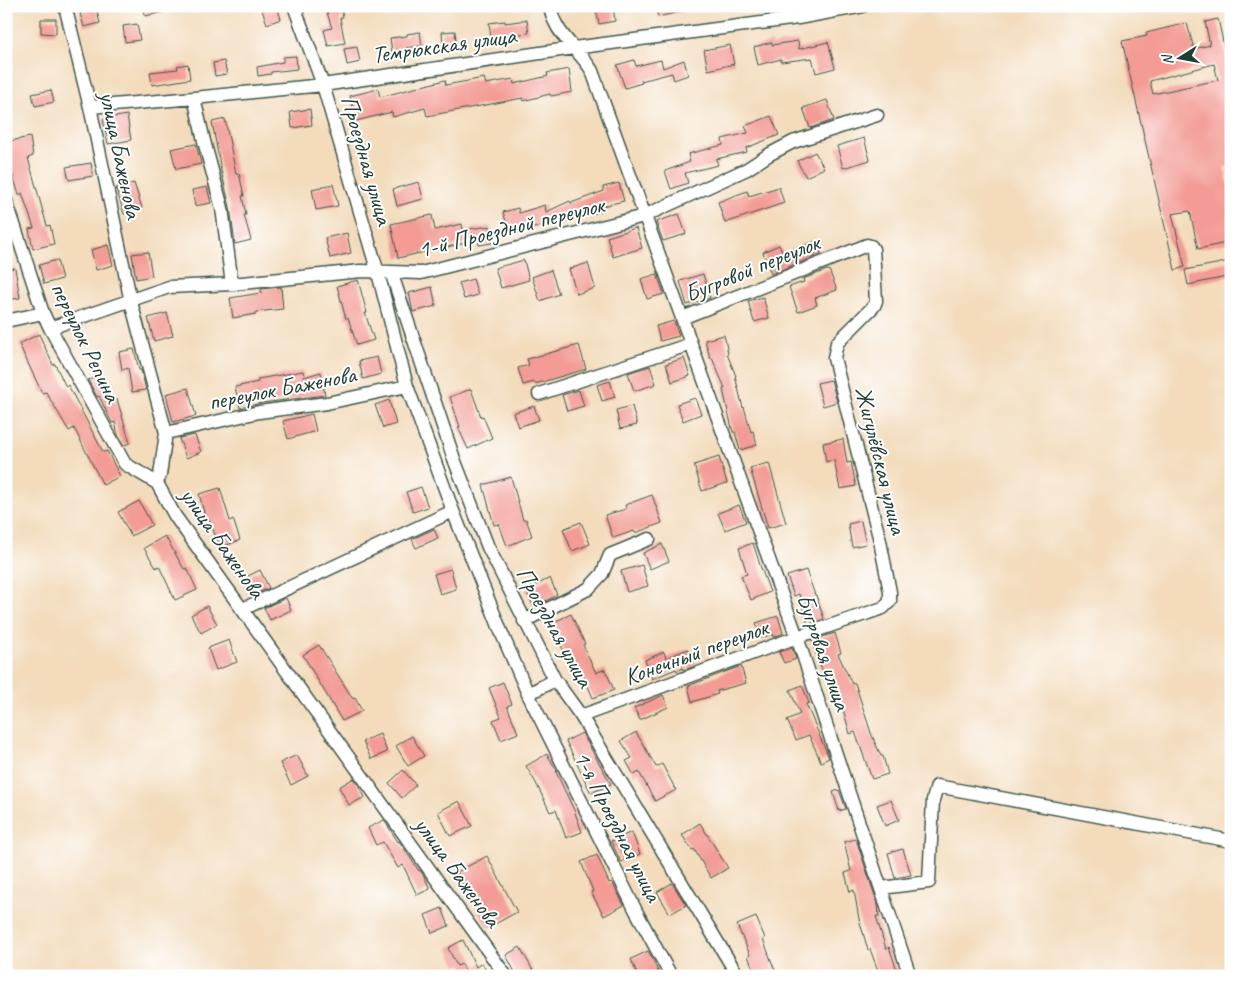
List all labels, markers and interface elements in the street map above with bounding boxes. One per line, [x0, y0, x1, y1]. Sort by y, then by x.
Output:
street label: Темрюкская улица [370, 20, 519, 70]
north arrow [1154, 32, 1204, 82]
text: N [1158, 52, 1177, 66]
street label: улица Баженова [93, 87, 149, 223]
street label: Проездная улица [334, 92, 400, 230]
street label: 1-й Проездной переулок [415, 189, 609, 265]
street label: Бугровой переулок [680, 227, 826, 309]
street label: переулок Репина [44, 277, 129, 409]
street label: переулок Баженова [206, 359, 360, 417]
street label: Жигулёвская улица [848, 383, 914, 538]
street label: улица Баженова [173, 480, 273, 606]
street label: Проездная улица [510, 561, 601, 694]
street label: Бугровая улица [790, 590, 858, 716]
street label: Конечный переулок [620, 611, 774, 692]
street label: 1-я Проездная улица [567, 746, 670, 908]
street label: улица Баженова [407, 809, 509, 934]

